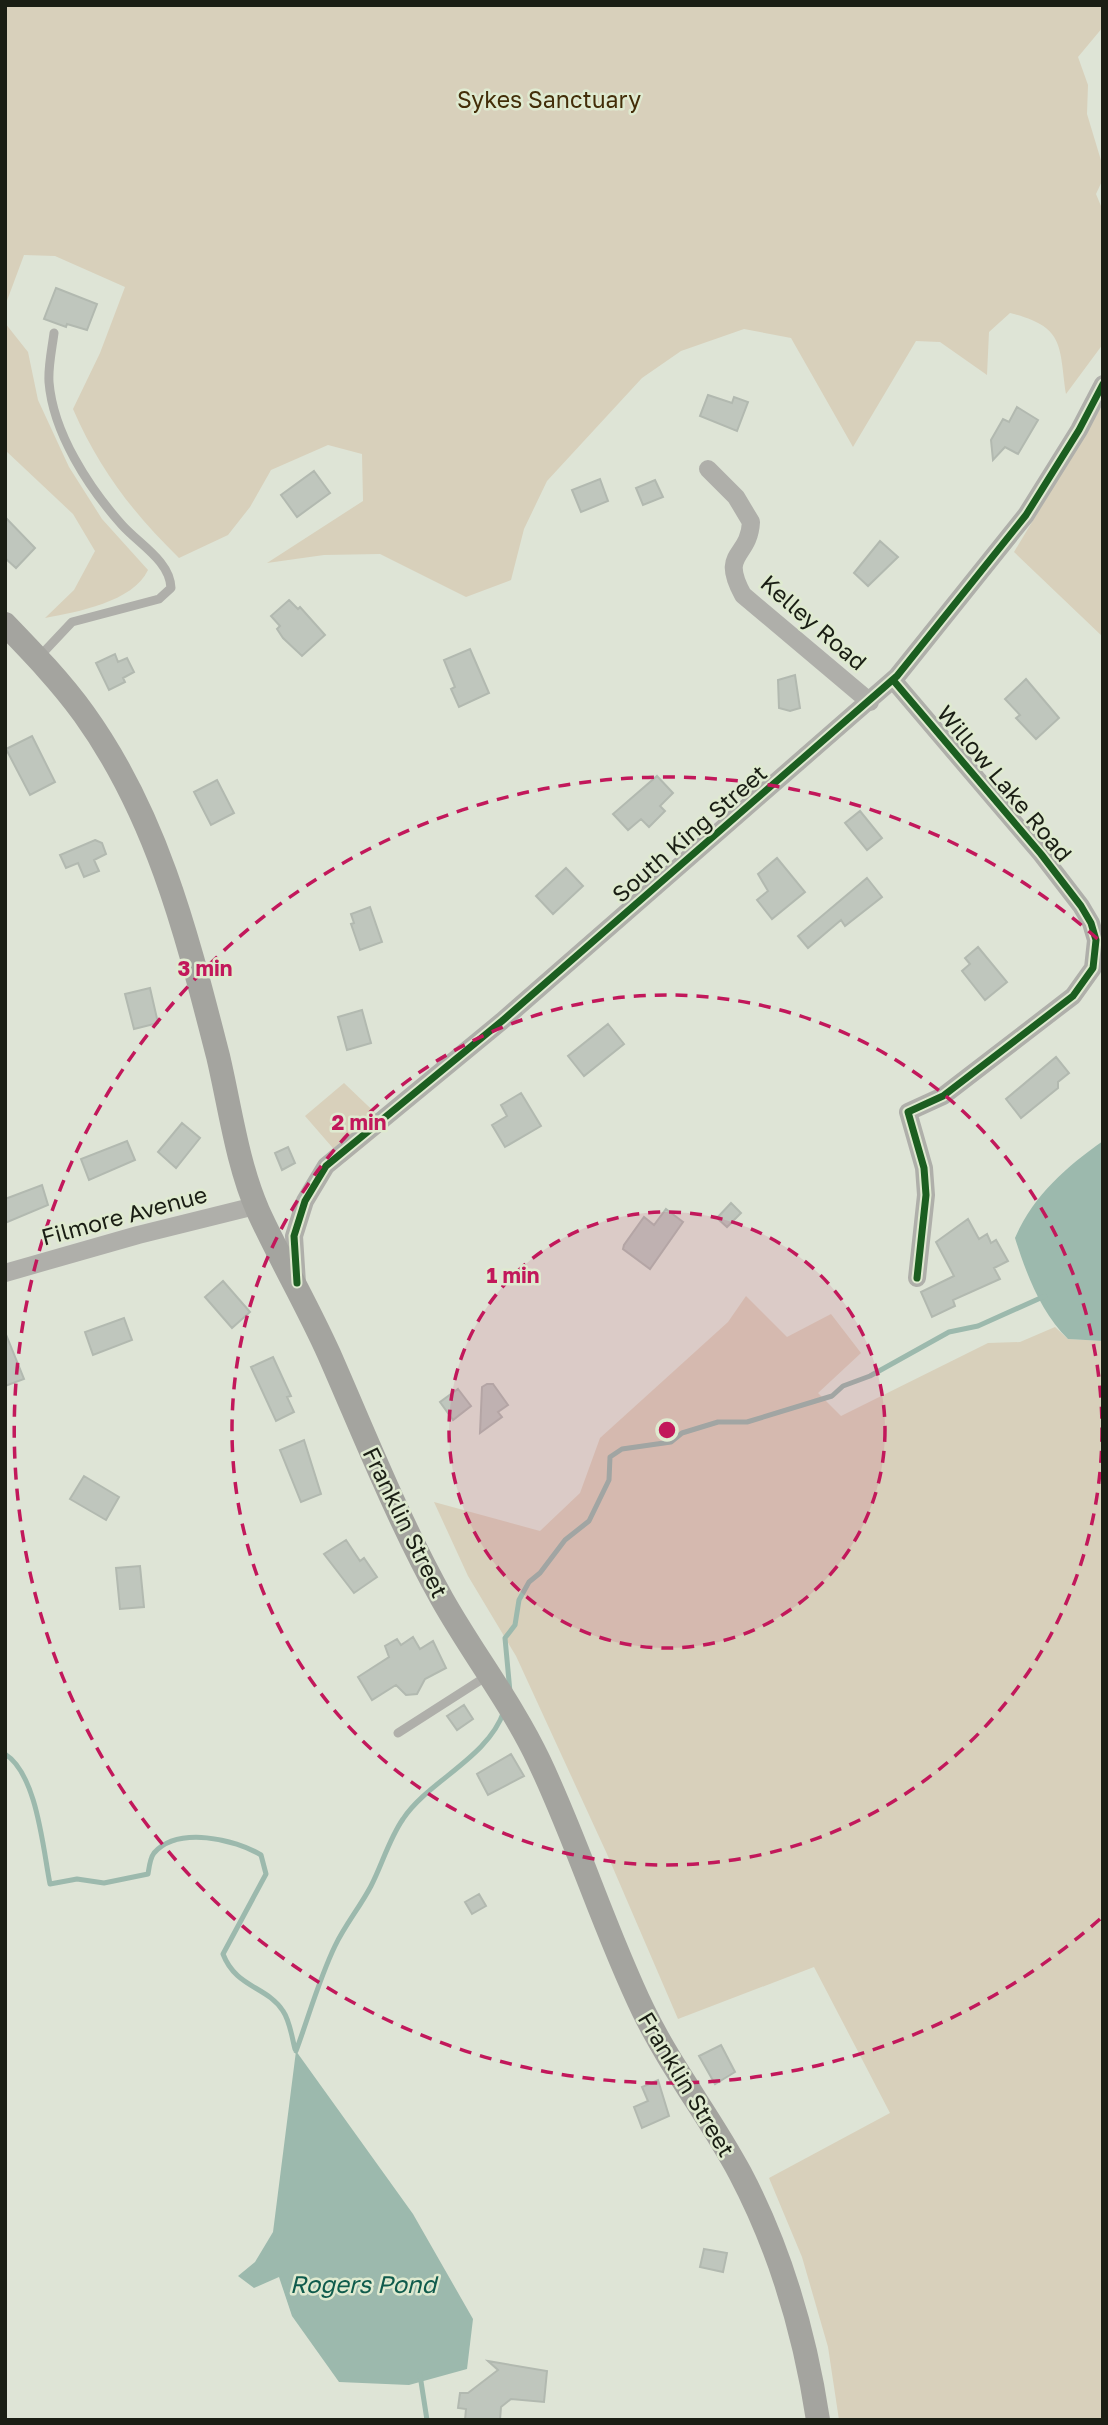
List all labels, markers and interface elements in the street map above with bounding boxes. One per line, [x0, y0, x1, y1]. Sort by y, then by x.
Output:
park label: Sykes Sanctuary [457, 85, 641, 113]
street label: Kelley Road [755, 568, 873, 676]
street label: Willow Lake Road [932, 699, 1078, 867]
street label: South King Street [606, 758, 772, 908]
text: 3 min [178, 955, 232, 981]
text: 2 min [332, 1109, 386, 1135]
street label: Filmore Avenue [38, 1179, 210, 1251]
text: 1 min [487, 1262, 539, 1288]
centre of rings [655, 1418, 679, 1442]
street label: Franklin Street [357, 1442, 455, 1602]
street label: Franklin Street [633, 2006, 741, 2162]
water label: Rogers Pond [290, 2269, 440, 2299]

